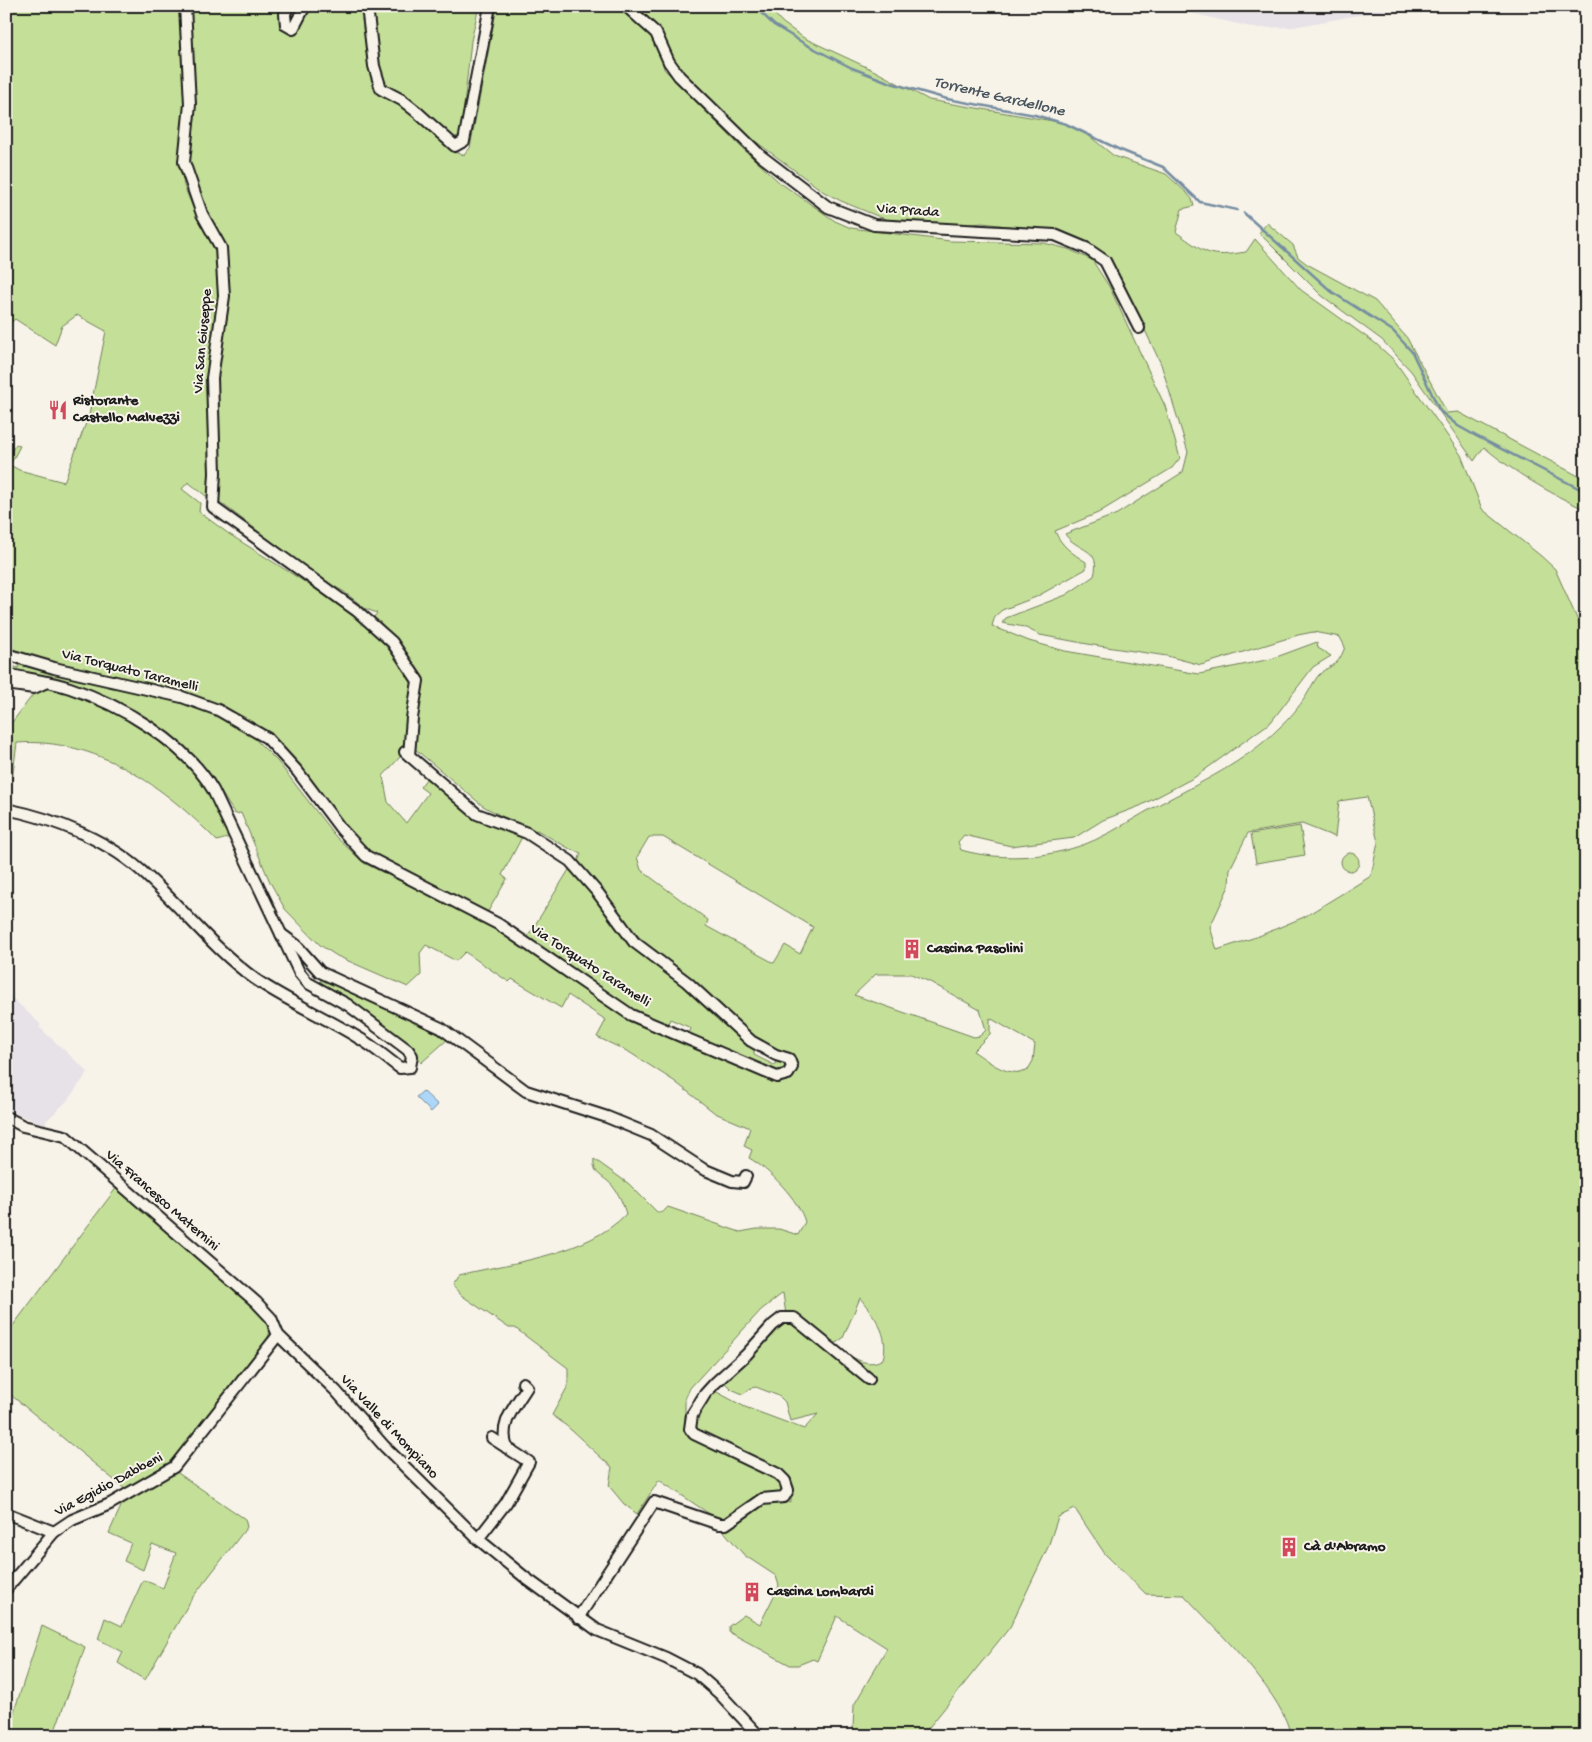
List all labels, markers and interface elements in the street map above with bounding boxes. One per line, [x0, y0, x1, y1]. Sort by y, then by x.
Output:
water label: Torrente Gardellone [932, 74, 1067, 122]
street label: Via Prada [875, 200, 940, 222]
street label: Via San Giuseppe [189, 288, 217, 395]
place label: Ristorante Castello Malvezzi [72, 392, 180, 427]
restaurant icon: Ristorante Castello Malvezzi [47, 399, 69, 421]
street label: Via Torquato Taramelli [59, 645, 200, 697]
street label: Via Torquato Taramelli [525, 920, 654, 1012]
building icon: Cascina Pasolini [901, 938, 923, 960]
place label: Cascina Pasolini [926, 940, 1023, 958]
street label: Via Francesco Maternini [100, 1146, 223, 1255]
street label: Via Valle di Mompiano [335, 1370, 442, 1483]
street label: Via Egidio Dabbeni [51, 1449, 166, 1522]
building icon: Cà d'Abramo [1278, 1536, 1300, 1558]
place label: Cà d'Abramo [1303, 1538, 1386, 1556]
building icon: Cascina Lombardi [741, 1581, 763, 1603]
place label: Cascina Lombardi [766, 1583, 874, 1601]

